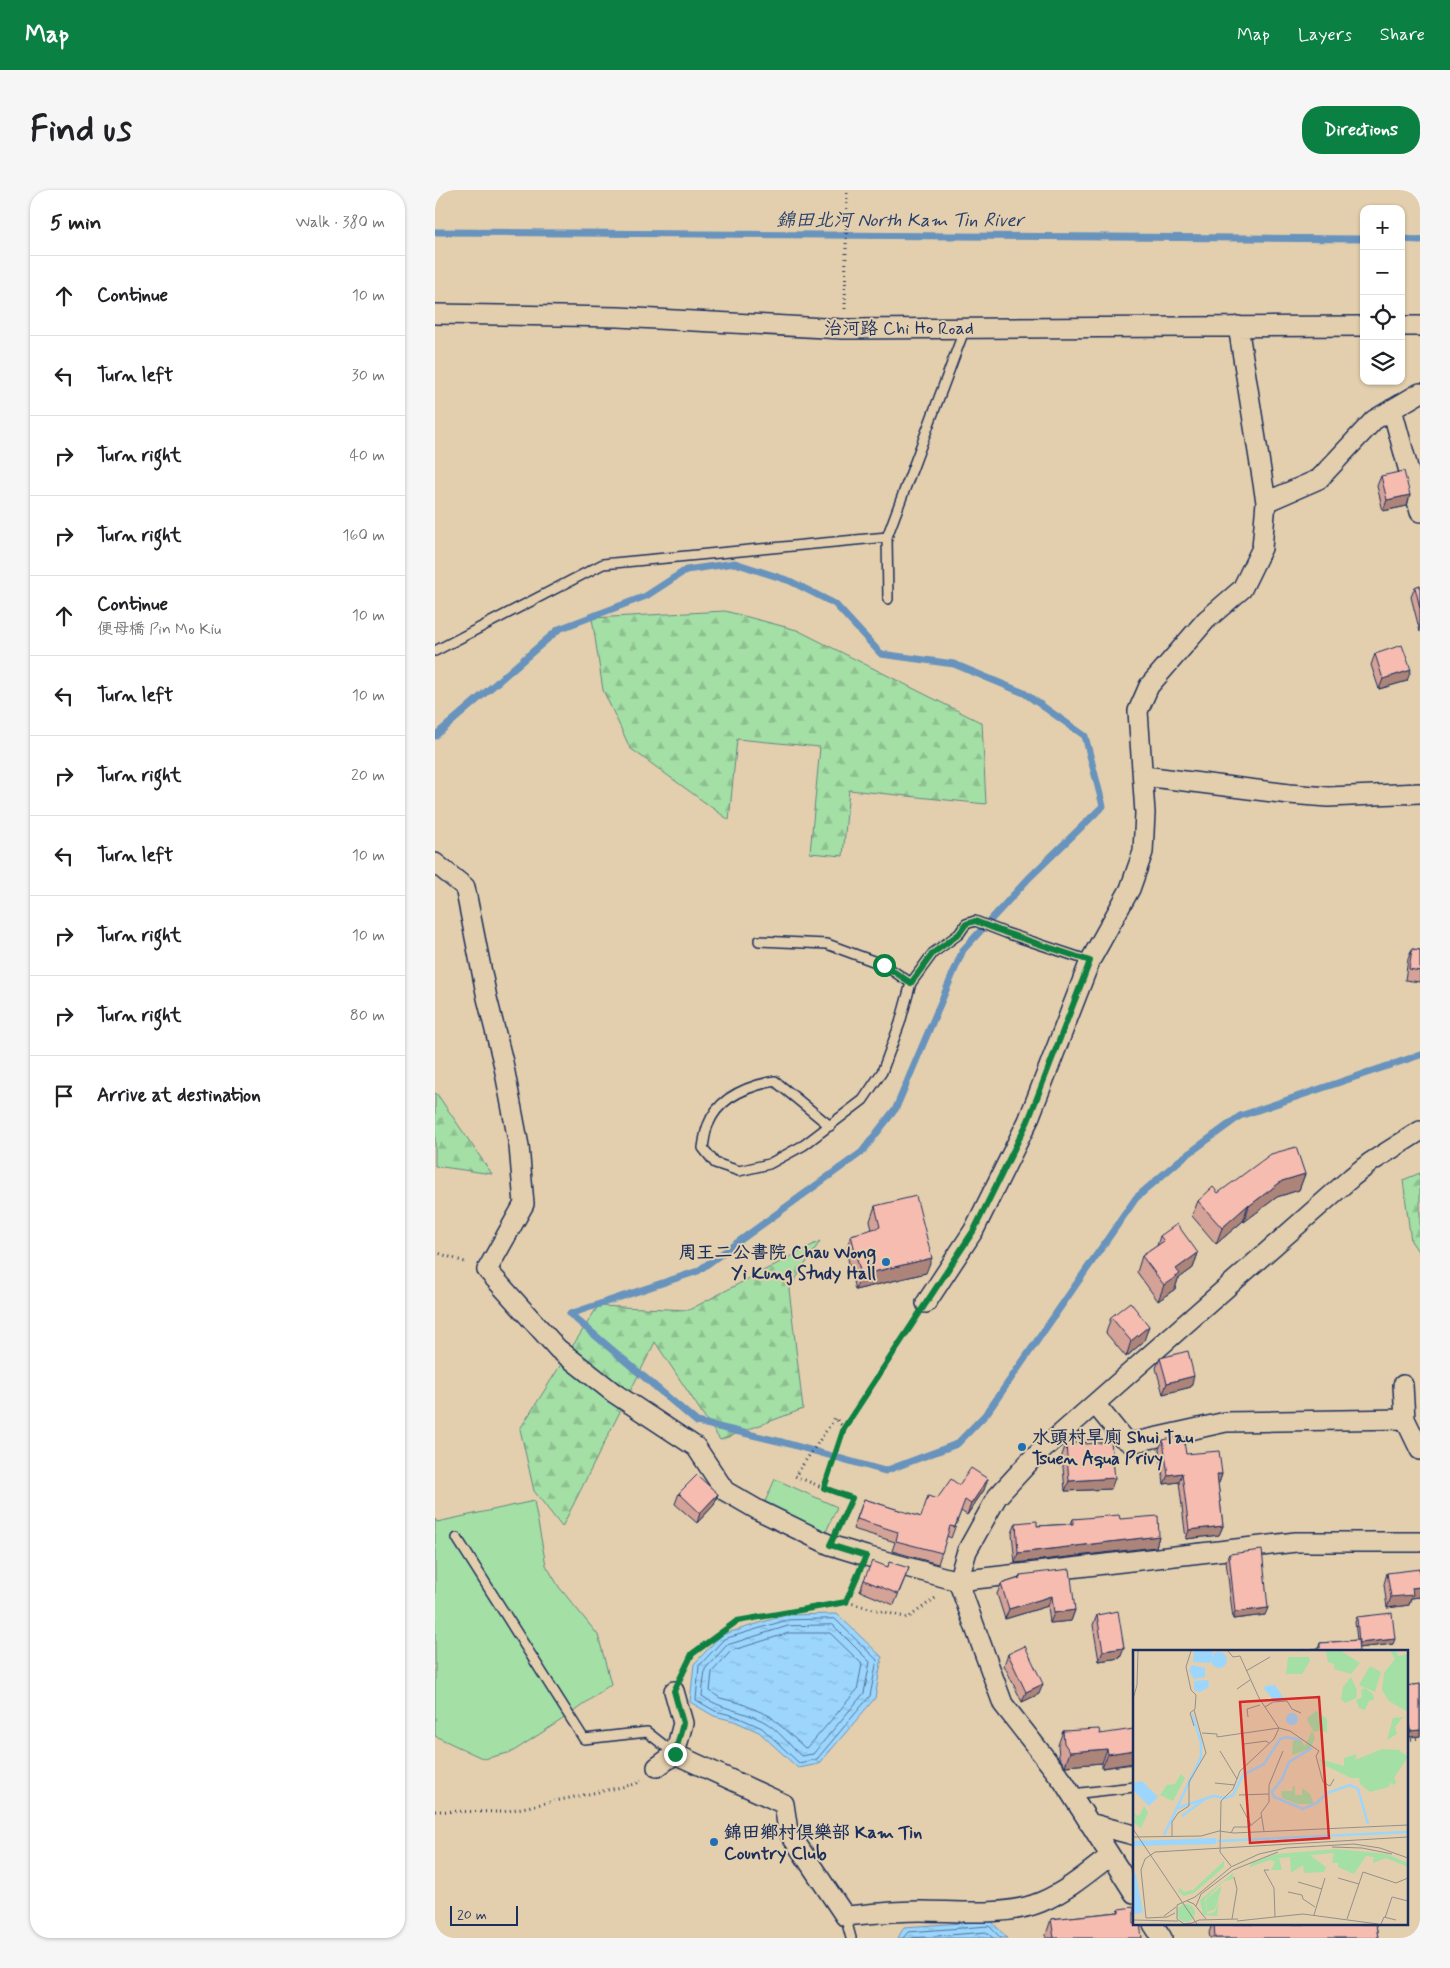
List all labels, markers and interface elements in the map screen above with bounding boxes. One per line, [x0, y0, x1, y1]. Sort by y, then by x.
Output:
text: Map [25, 20, 69, 51]
text: Map [1237, 23, 1270, 47]
text: Layers [1298, 23, 1352, 47]
text: Share [1380, 23, 1425, 47]
button: Directions [1302, 106, 1420, 154]
text: Find us [30, 107, 132, 153]
map controls [1360, 205, 1405, 385]
button: + [1360, 205, 1405, 250]
water label: 錦田北河 North Kam Tin River [776, 208, 1026, 233]
text: 5 min [50, 209, 102, 237]
text: Walk · 380 m [295, 212, 385, 233]
button: − [1360, 250, 1405, 295]
icon: ahead [50, 282, 78, 310]
text: Continue [97, 283, 168, 308]
text: 10 m [352, 285, 385, 306]
button: locate [1360, 295, 1405, 340]
street label: 治河路 Chi Ho Road [824, 317, 974, 341]
button: layers [1360, 340, 1405, 385]
icon: left [50, 362, 78, 390]
text: Turn left [97, 363, 173, 388]
text: 30 m [352, 365, 385, 386]
icon: right [50, 442, 78, 470]
text: Turn right [97, 443, 181, 468]
text: 40 m [349, 445, 385, 466]
icon: right [50, 522, 78, 550]
text: Turn right [97, 523, 181, 548]
text: 160 m [342, 525, 385, 546]
text: Continue [97, 592, 168, 617]
icon: ahead [50, 602, 78, 630]
text: 10 m [352, 605, 385, 626]
text: 便母橋 Pin Mo Kiu [97, 619, 221, 640]
icon: left [50, 682, 78, 710]
text: Turn left [97, 683, 173, 708]
text: 10 m [352, 685, 385, 706]
icon: right [50, 762, 78, 790]
text: Turn right [97, 763, 181, 788]
text: 20 m [351, 765, 385, 786]
icon: left [50, 842, 78, 870]
text: Turn left [97, 843, 173, 868]
text: 10 m [352, 845, 385, 866]
icon: right [50, 922, 78, 950]
text: Turn right [97, 923, 181, 948]
text: 10 m [352, 925, 385, 946]
route start [873, 954, 896, 977]
icon: right [50, 1002, 78, 1030]
text: Turn right [97, 1003, 181, 1028]
text: 80 m [350, 1005, 385, 1026]
icon: arrive [50, 1082, 78, 1110]
text: Arrive at destination [97, 1083, 261, 1108]
place label: 周王二公書院 Chau Wong Yi Kung Study Hall [678, 1241, 877, 1286]
marker: 周王二公書院 Chau Wong Yi Kung Study Hall [880, 1256, 892, 1268]
place label: 水頭村旱廁 Shui Tau Tsuen Aqua Privy [1032, 1426, 1193, 1471]
marker: 水頭村旱廁 Shui Tau Tsuen Aqua Privy [1016, 1441, 1028, 1453]
inset map [1133, 1650, 1407, 1926]
route end [664, 1743, 687, 1766]
place label: 錦田鄉村俱樂部 Kam Tin Country Club [724, 1821, 922, 1866]
marker: 錦田鄉村俱樂部 Kam Tin Country Club [708, 1836, 720, 1848]
scale bar [450, 1903, 517, 1926]
text: 20 m [457, 1906, 487, 1924]

